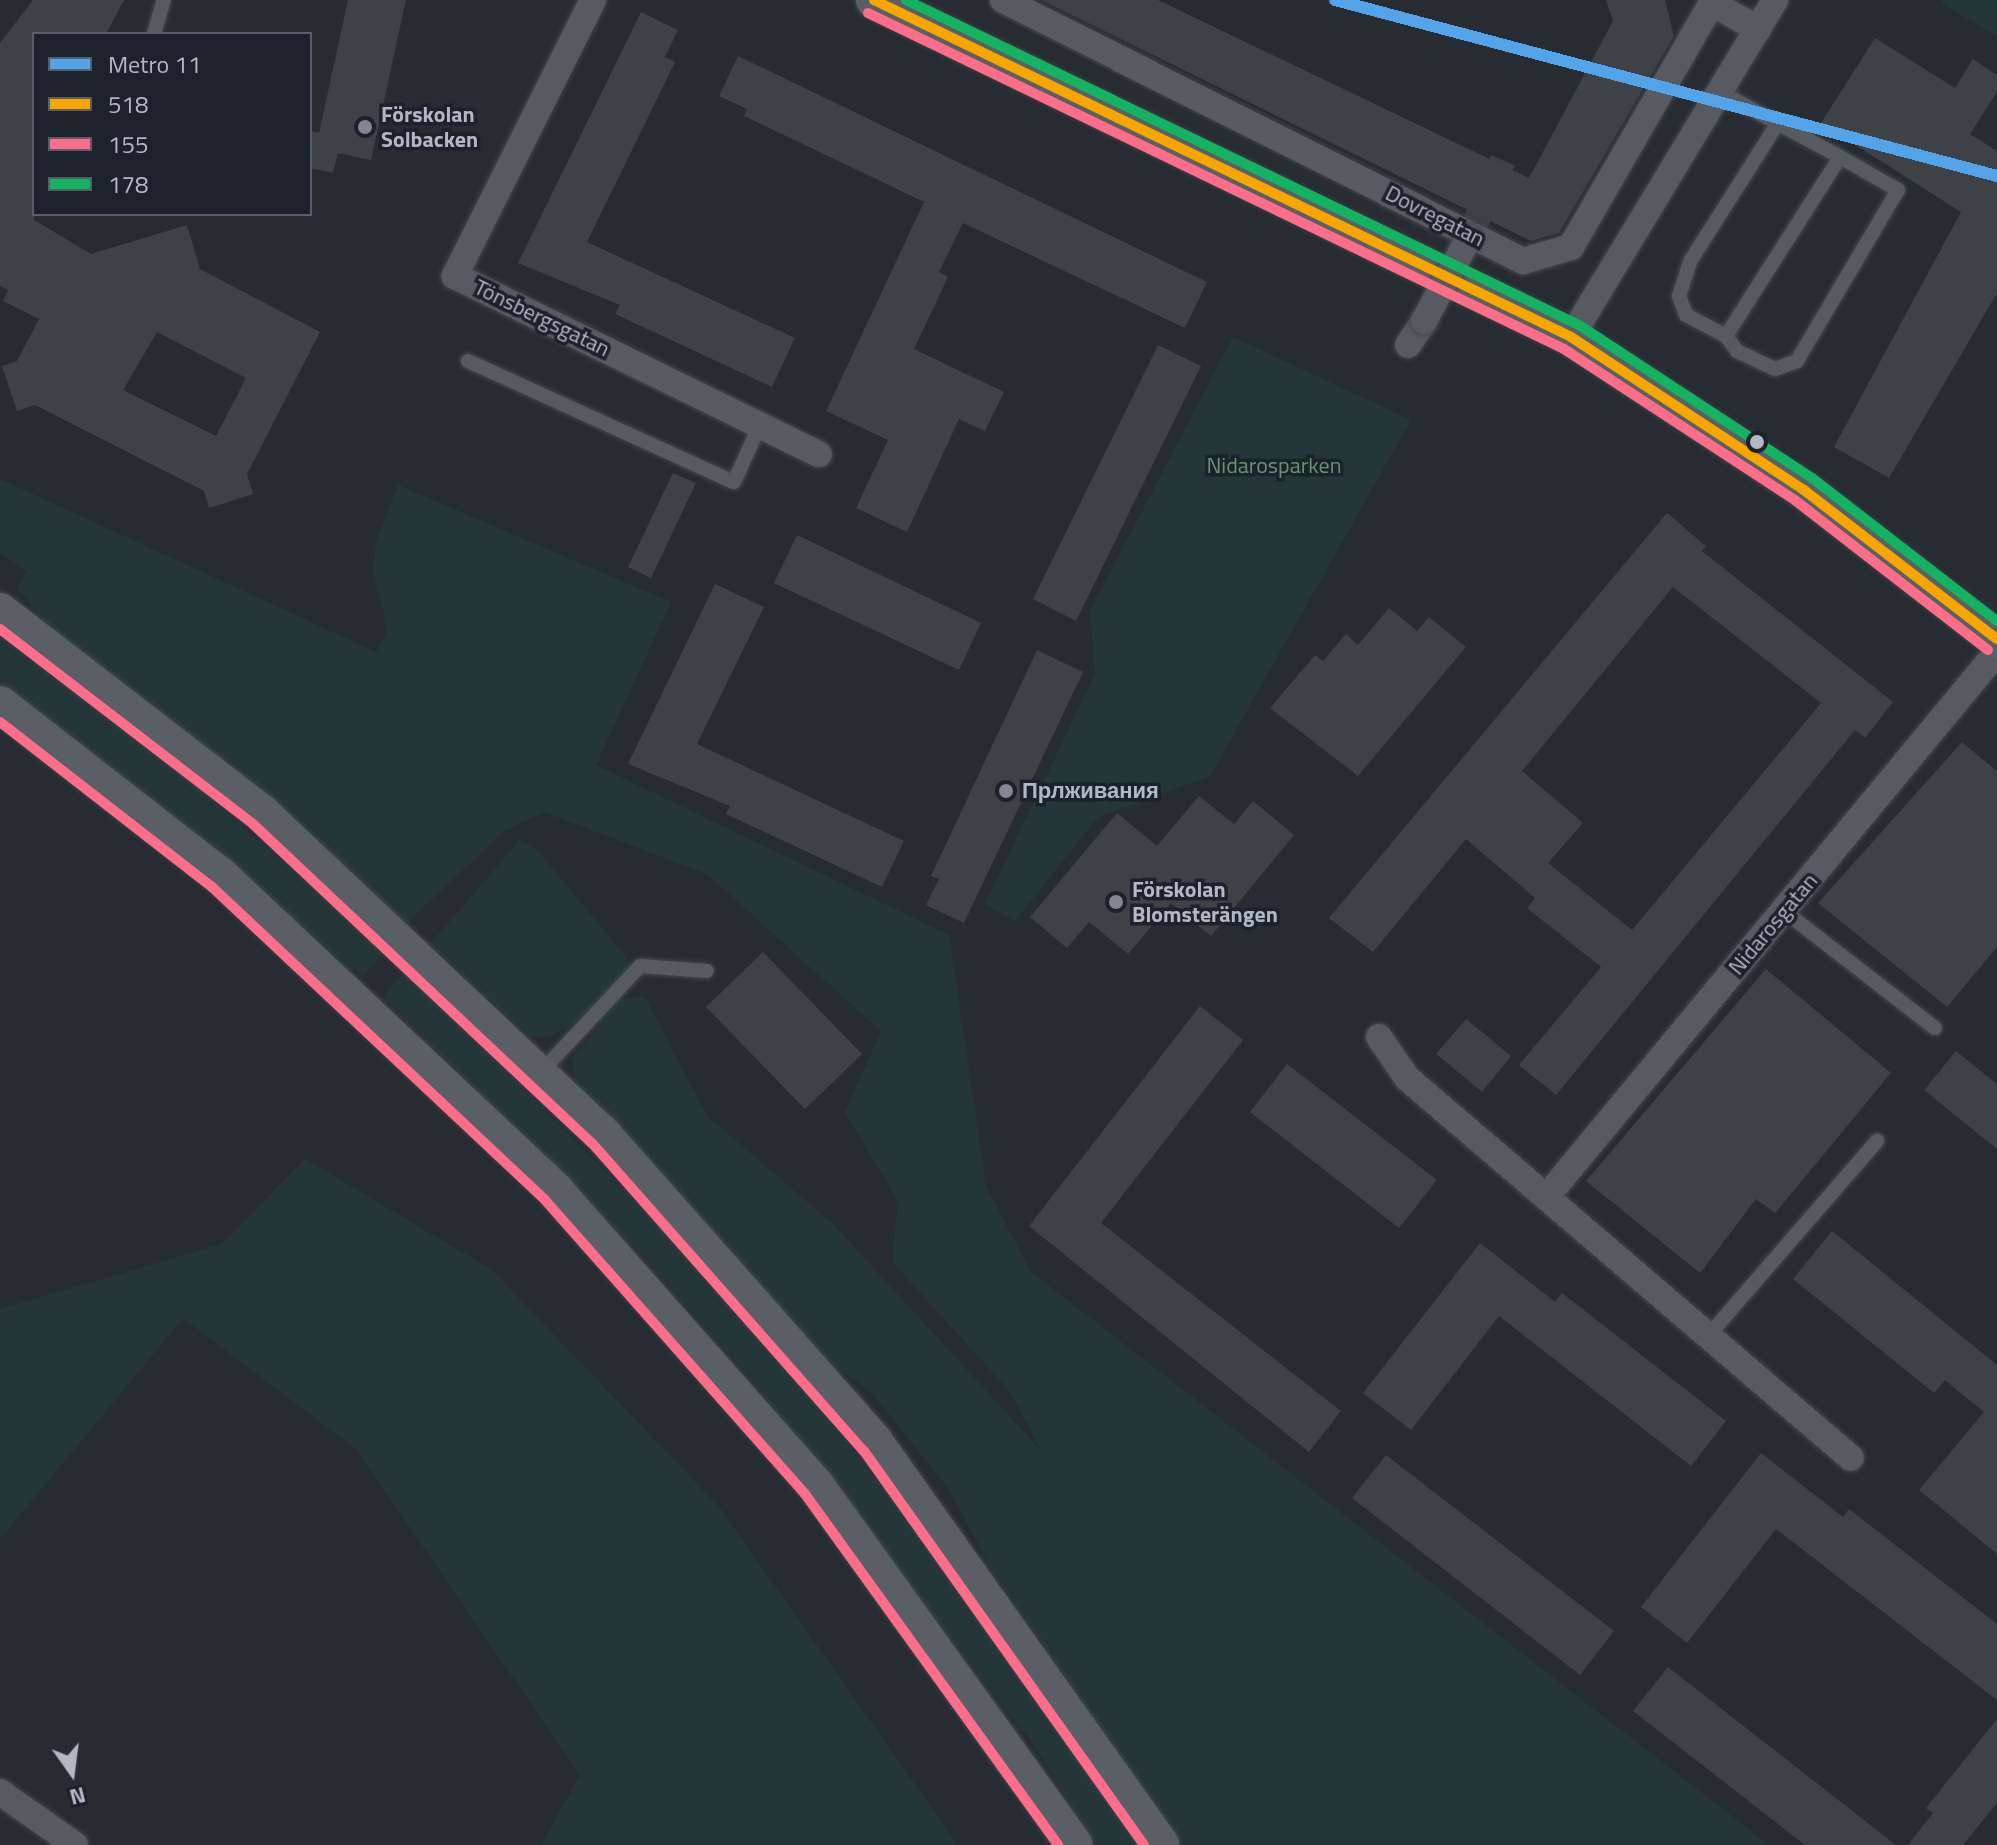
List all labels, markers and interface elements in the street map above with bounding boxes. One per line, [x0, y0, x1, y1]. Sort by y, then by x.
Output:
legend [32, 32, 312, 216]
text: Metro 11 [108, 46, 201, 82]
text: 518 [108, 86, 148, 122]
place label: Förskolan Solbacken [381, 101, 478, 152]
marker: Förskolan Solbacken [356, 118, 374, 136]
text: 155 [108, 126, 148, 162]
text: 178 [108, 166, 148, 202]
street label: Dovregatan [1381, 180, 1489, 252]
street label: Tönsbergsgatan [470, 274, 614, 362]
unlabelled marker [1749, 434, 1765, 450]
park label: Nidarosparken [1207, 453, 1341, 479]
place label: Прлживания [1022, 778, 1159, 804]
marker: Прлживания [997, 782, 1015, 800]
street label: Nidarosgatan [1723, 868, 1823, 980]
place label: Förskolan Blomsterängen [1132, 876, 1278, 928]
marker: Förskolan Blomsterängen [1107, 893, 1125, 911]
north arrow [32, 1733, 112, 1813]
text: N [66, 1778, 89, 1815]

